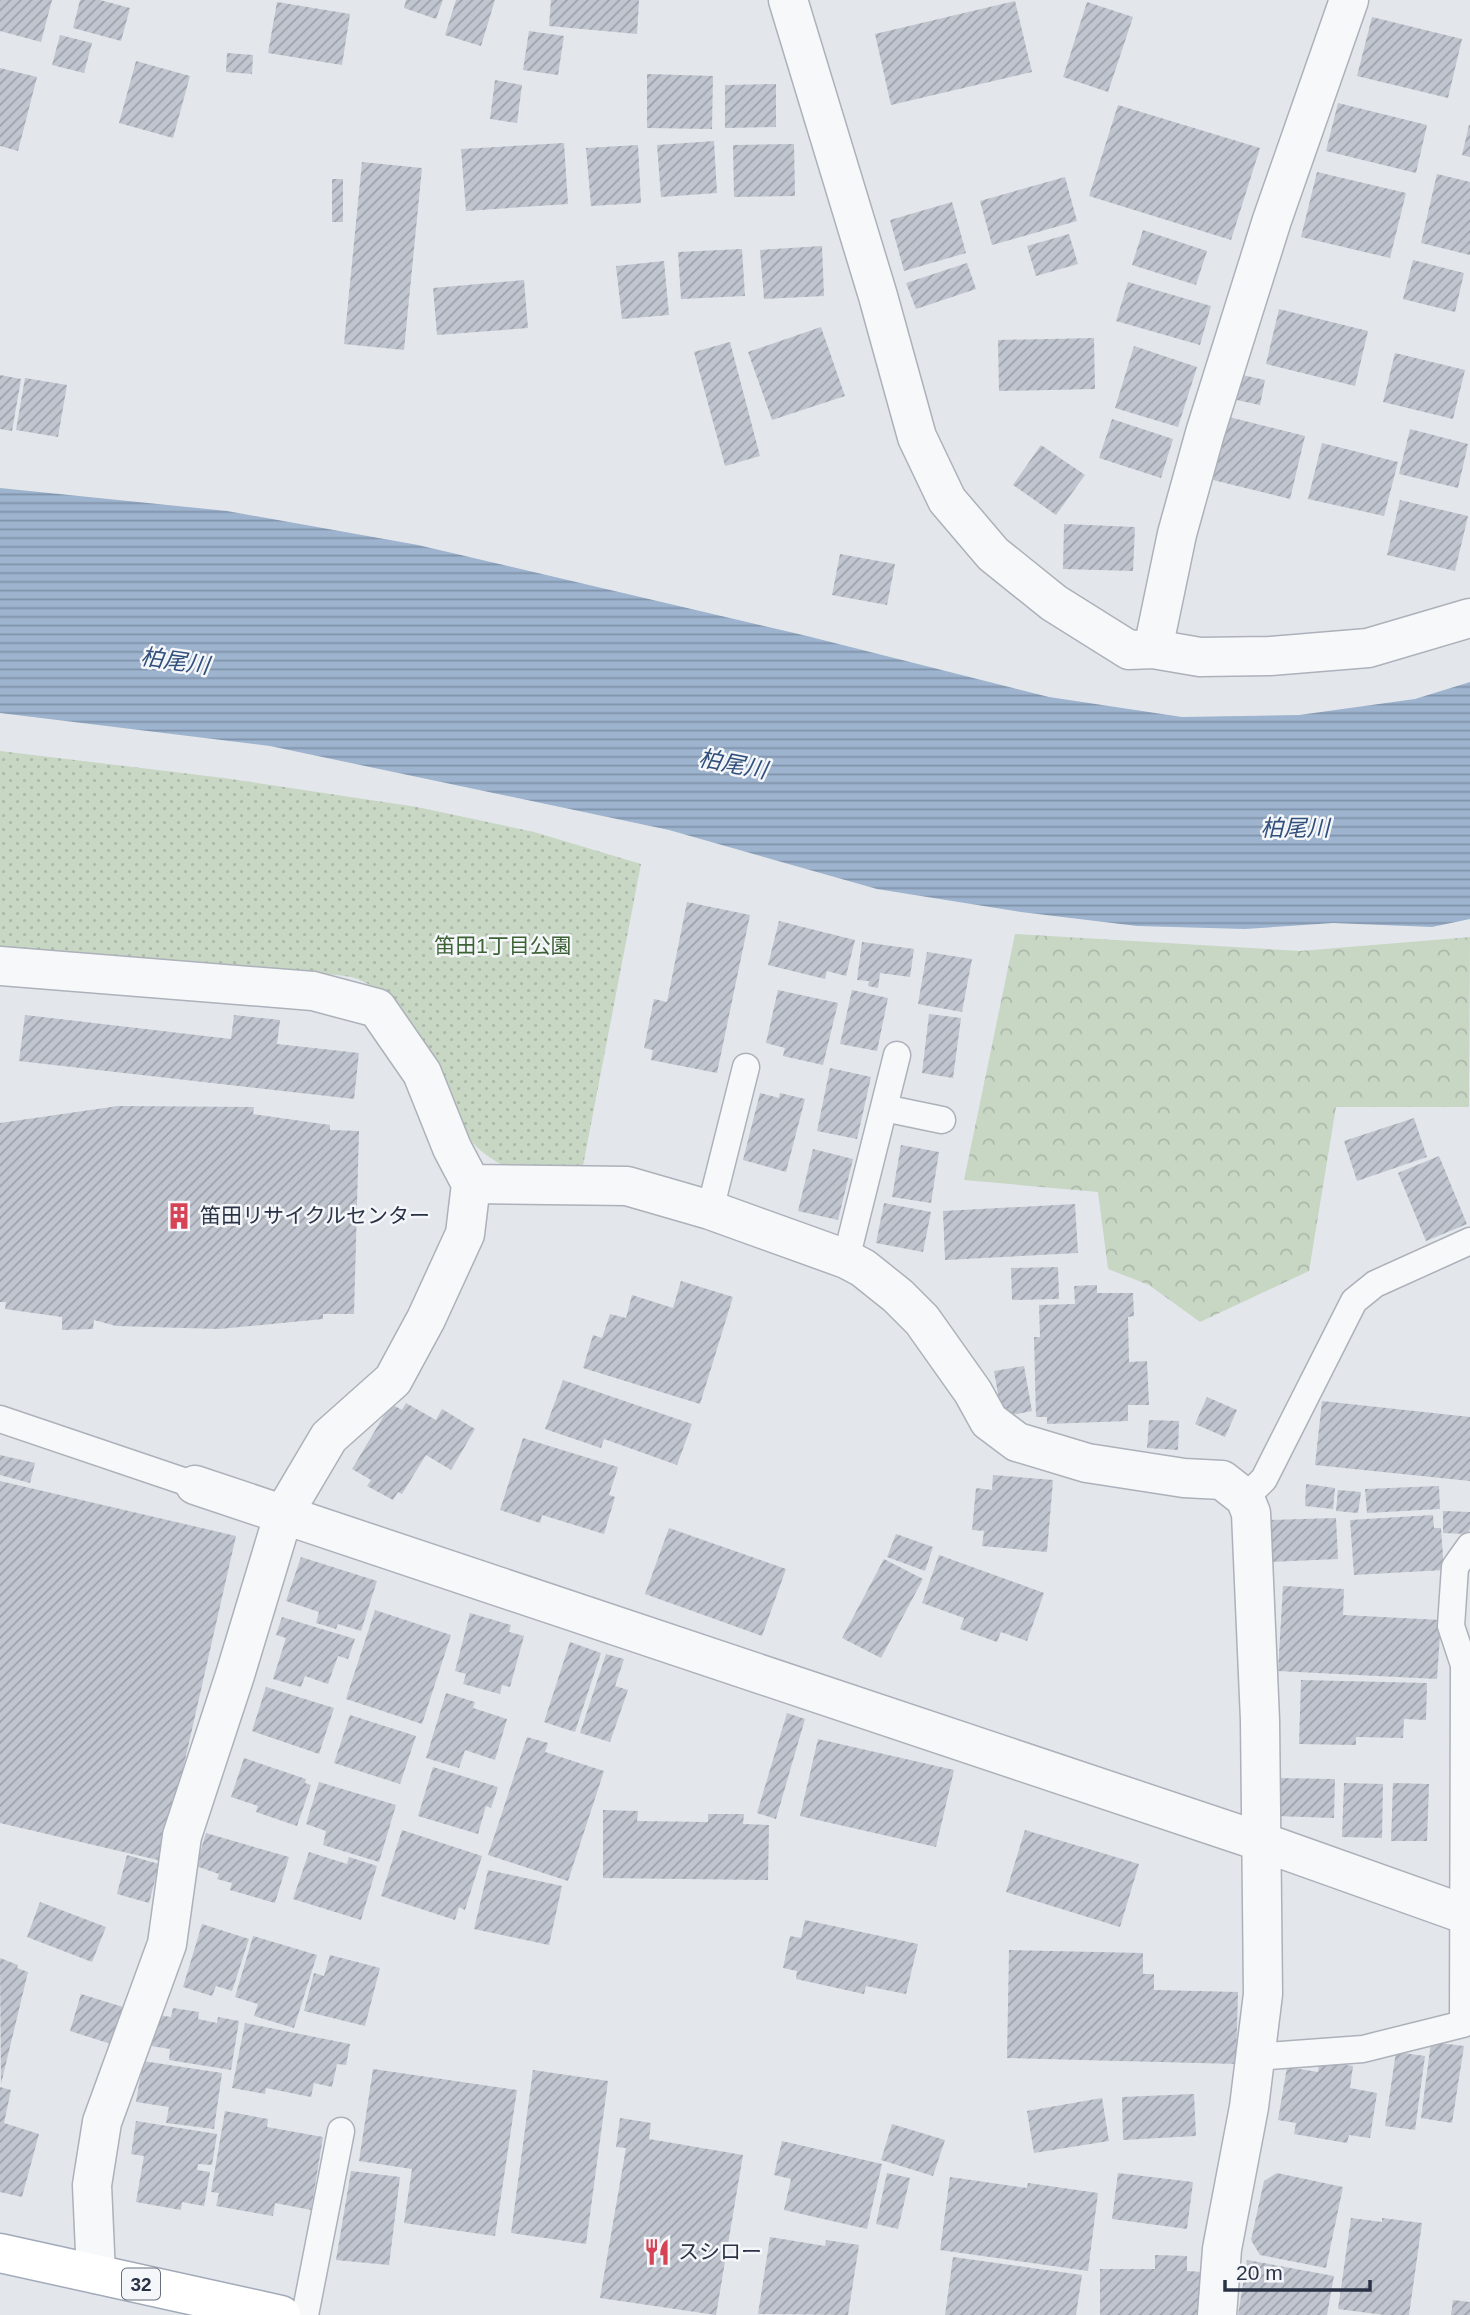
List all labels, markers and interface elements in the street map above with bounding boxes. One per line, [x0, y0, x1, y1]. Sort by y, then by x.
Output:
water label: 柏尾川 [139, 643, 214, 679]
water label: 柏尾川 [697, 745, 772, 784]
water label: 柏尾川 [1261, 815, 1333, 841]
park label: 笛田1丁目公園 [434, 934, 572, 957]
building icon: 笛田リサイクルセンター [164, 1201, 194, 1231]
place label: 笛田リサイクルセンター [200, 1204, 430, 1227]
restaurant icon: スシロー [642, 2237, 672, 2267]
place label: スシロー [678, 2240, 762, 2263]
scale bar [1225, 2248, 1370, 2292]
text: 20 m [1236, 2261, 1283, 2284]
road number: 32 [122, 2268, 160, 2300]

